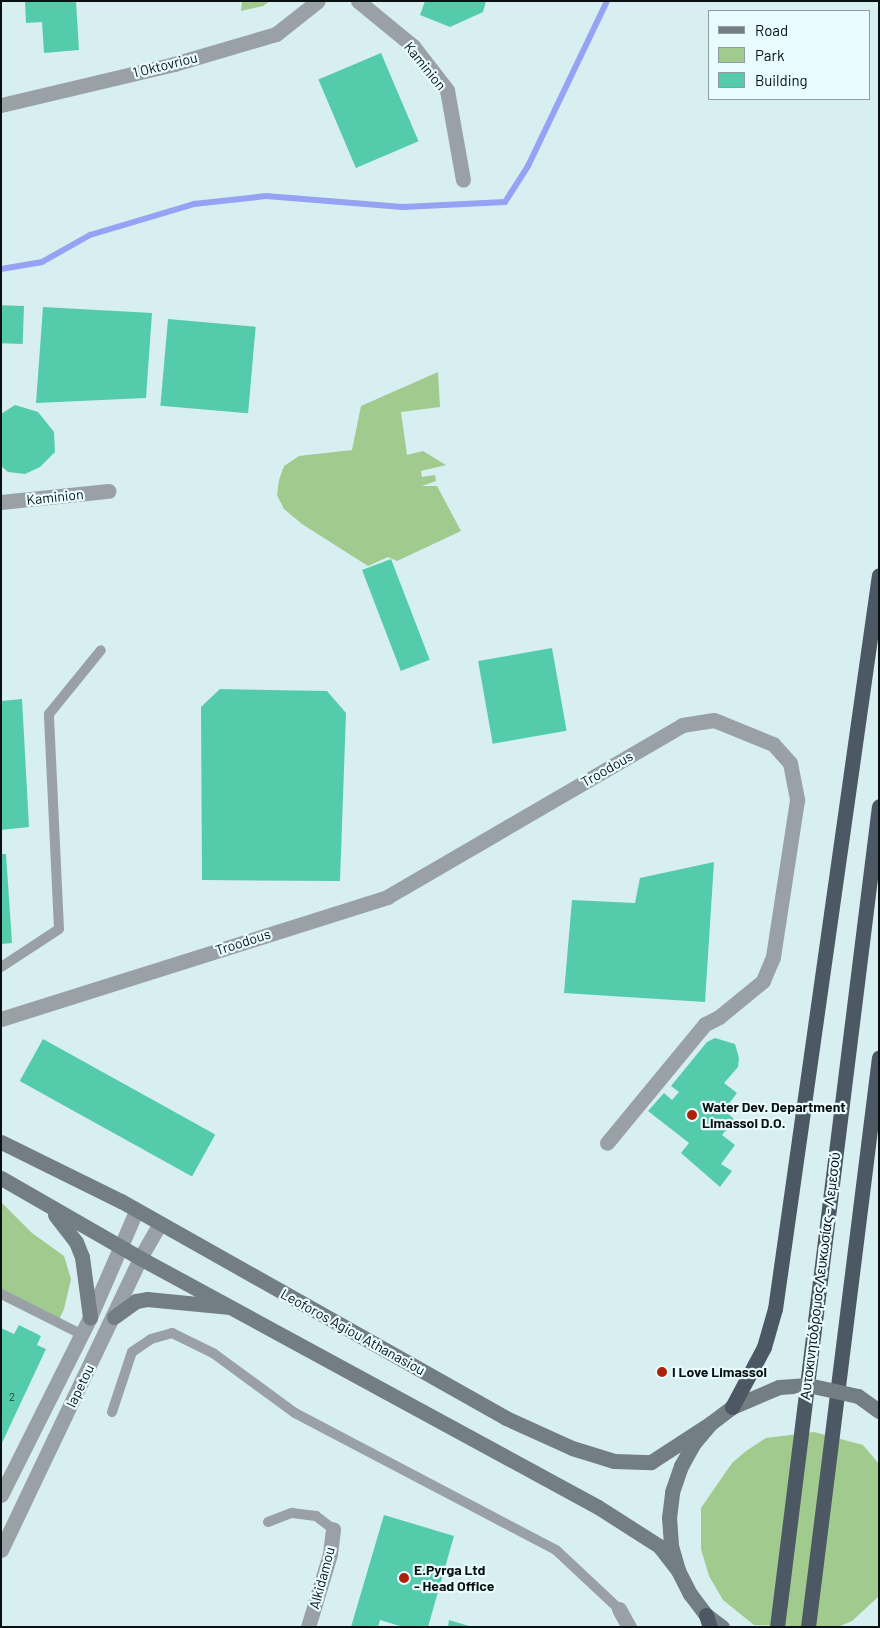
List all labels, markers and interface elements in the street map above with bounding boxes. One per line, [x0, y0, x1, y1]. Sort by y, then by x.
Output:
legend [708, 10, 870, 100]
text: Road [755, 21, 788, 39]
street label: Kaminion [400, 39, 450, 93]
text: Park [755, 46, 784, 64]
street label: 1 Oktovriou [131, 49, 199, 81]
text: Building [755, 71, 808, 89]
street label: Kaminion [26, 486, 84, 508]
street label: Troodous [578, 747, 636, 791]
street label: Troodous [213, 925, 273, 959]
place label: Water Dev. Department Limassol D.O. [702, 1099, 846, 1132]
marker: Water Dev. Department Limassol D.O. [686, 1109, 698, 1121]
street label: Αυτοκινητόδρομος Λευκωσίας - Λεμεσού [796, 1151, 844, 1401]
street label: Leoforos Agiou Athanasiou [278, 1285, 428, 1379]
street label: Iapetou [62, 1362, 98, 1410]
place label: I Love Limassol [672, 1364, 767, 1380]
marker: I Love Limassol [656, 1366, 668, 1378]
house number: 2 [9, 1390, 15, 1404]
street label: Alkidamou [306, 1545, 338, 1611]
place label: E.Pyrga Ltd - Head Office [414, 1562, 494, 1594]
marker: E.Pyrga Ltd - Head Office [398, 1572, 410, 1584]

